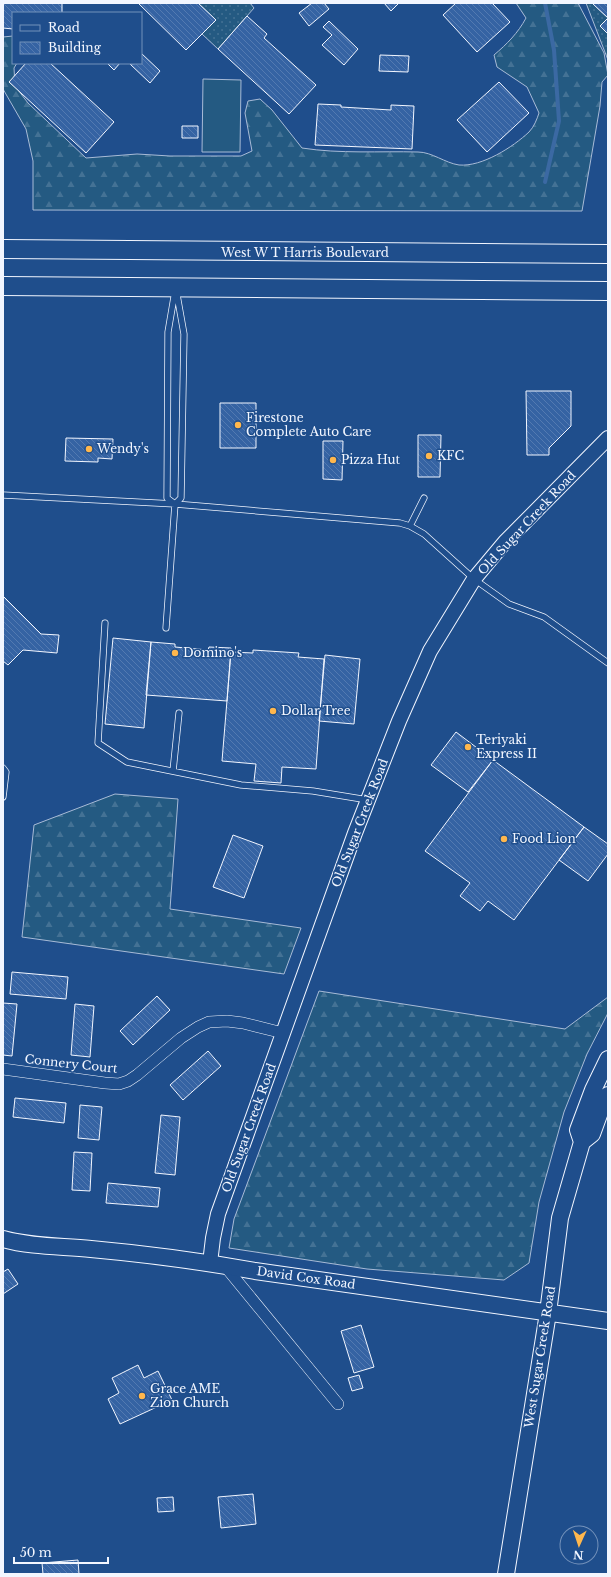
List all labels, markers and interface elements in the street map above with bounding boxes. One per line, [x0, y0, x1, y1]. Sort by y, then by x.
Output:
legend [12, 12, 142, 64]
text: Road [48, 20, 80, 35]
text: Building [48, 40, 102, 55]
street label: West W T Harris Boulevard [220, 245, 389, 260]
place label: Firestone Complete Auto Care [246, 410, 371, 439]
marker: Firestone Complete Auto Care [233, 420, 243, 430]
place label: Wendy's [96, 441, 149, 456]
marker: Wendy's [84, 444, 94, 454]
place label: KFC [437, 448, 464, 463]
marker: KFC [424, 451, 434, 461]
place label: Pizza Hut [341, 452, 401, 467]
marker: Pizza Hut [328, 455, 338, 465]
street label: Old Sugar Creek Road [475, 468, 579, 578]
place label: Domino's [183, 645, 242, 660]
marker: Domino's [170, 648, 180, 658]
place label: Dollar Tree [281, 703, 351, 718]
marker: Dollar Tree [268, 706, 278, 716]
place label: Teriyaki Express II [476, 732, 537, 761]
marker: Teriyaki Express II [463, 742, 473, 752]
street label: Old Sugar Creek Road [328, 756, 391, 889]
place label: Food Lion [512, 831, 576, 846]
marker: Food Lion [499, 834, 509, 844]
street label: Connery Court [24, 1051, 119, 1076]
street label: Old Sugar Creek Road [218, 1061, 279, 1195]
street label: David Cox Road [256, 1263, 356, 1292]
street label: West Sugar Creek Road [521, 1285, 558, 1430]
place label: Grace AME Zion Church [150, 1381, 229, 1410]
marker: Grace AME Zion Church [137, 1391, 147, 1401]
north arrow [559, 1525, 599, 1565]
scale bar [14, 1539, 108, 1565]
text: 50 m [20, 1545, 52, 1560]
text: N [572, 1548, 584, 1562]

